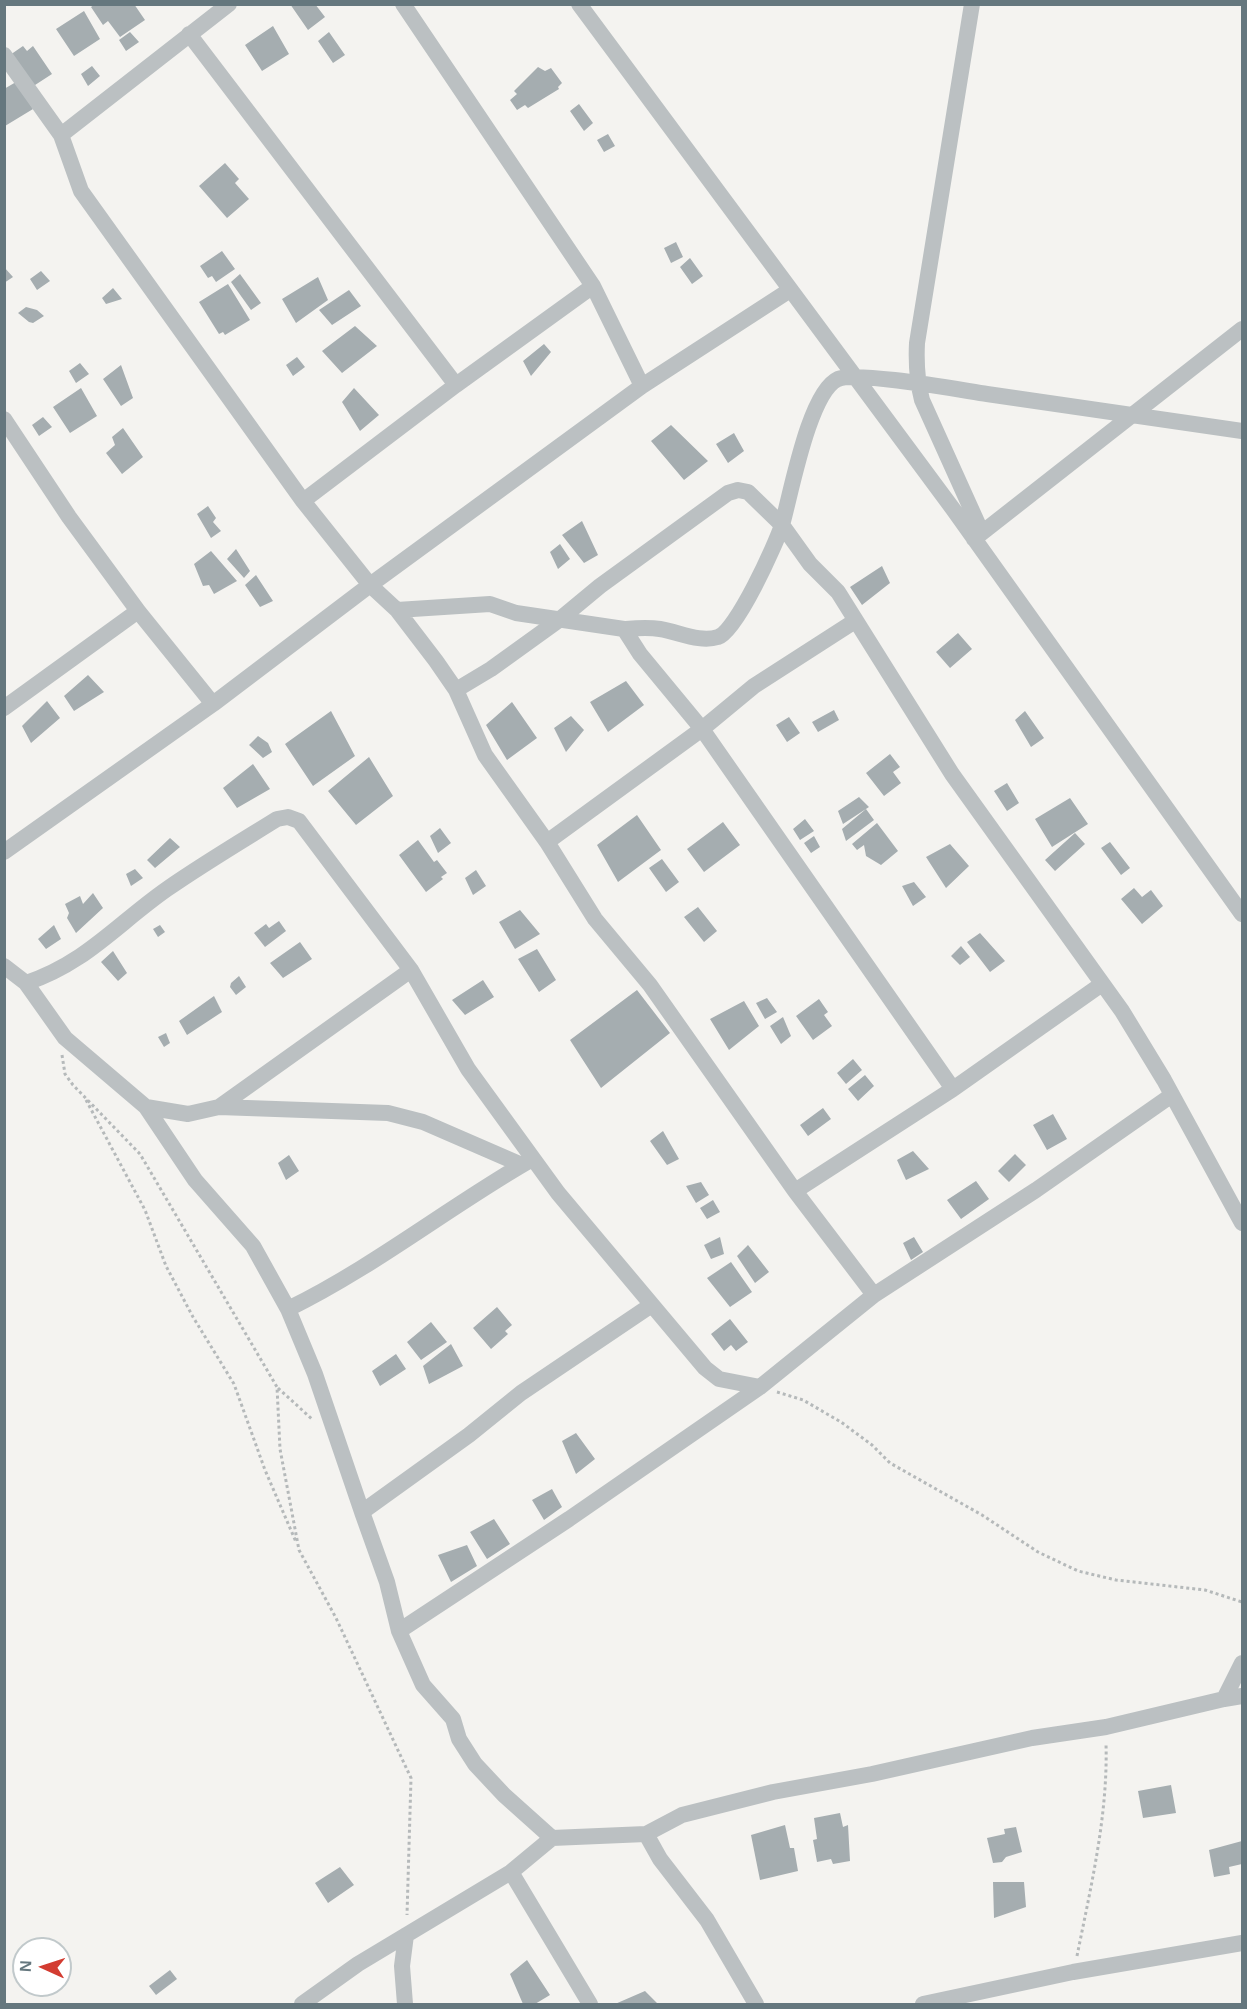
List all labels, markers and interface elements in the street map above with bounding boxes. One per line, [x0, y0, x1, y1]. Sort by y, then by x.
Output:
north arrow [12, 1937, 72, 1997]
text: N [17, 1960, 34, 1972]

